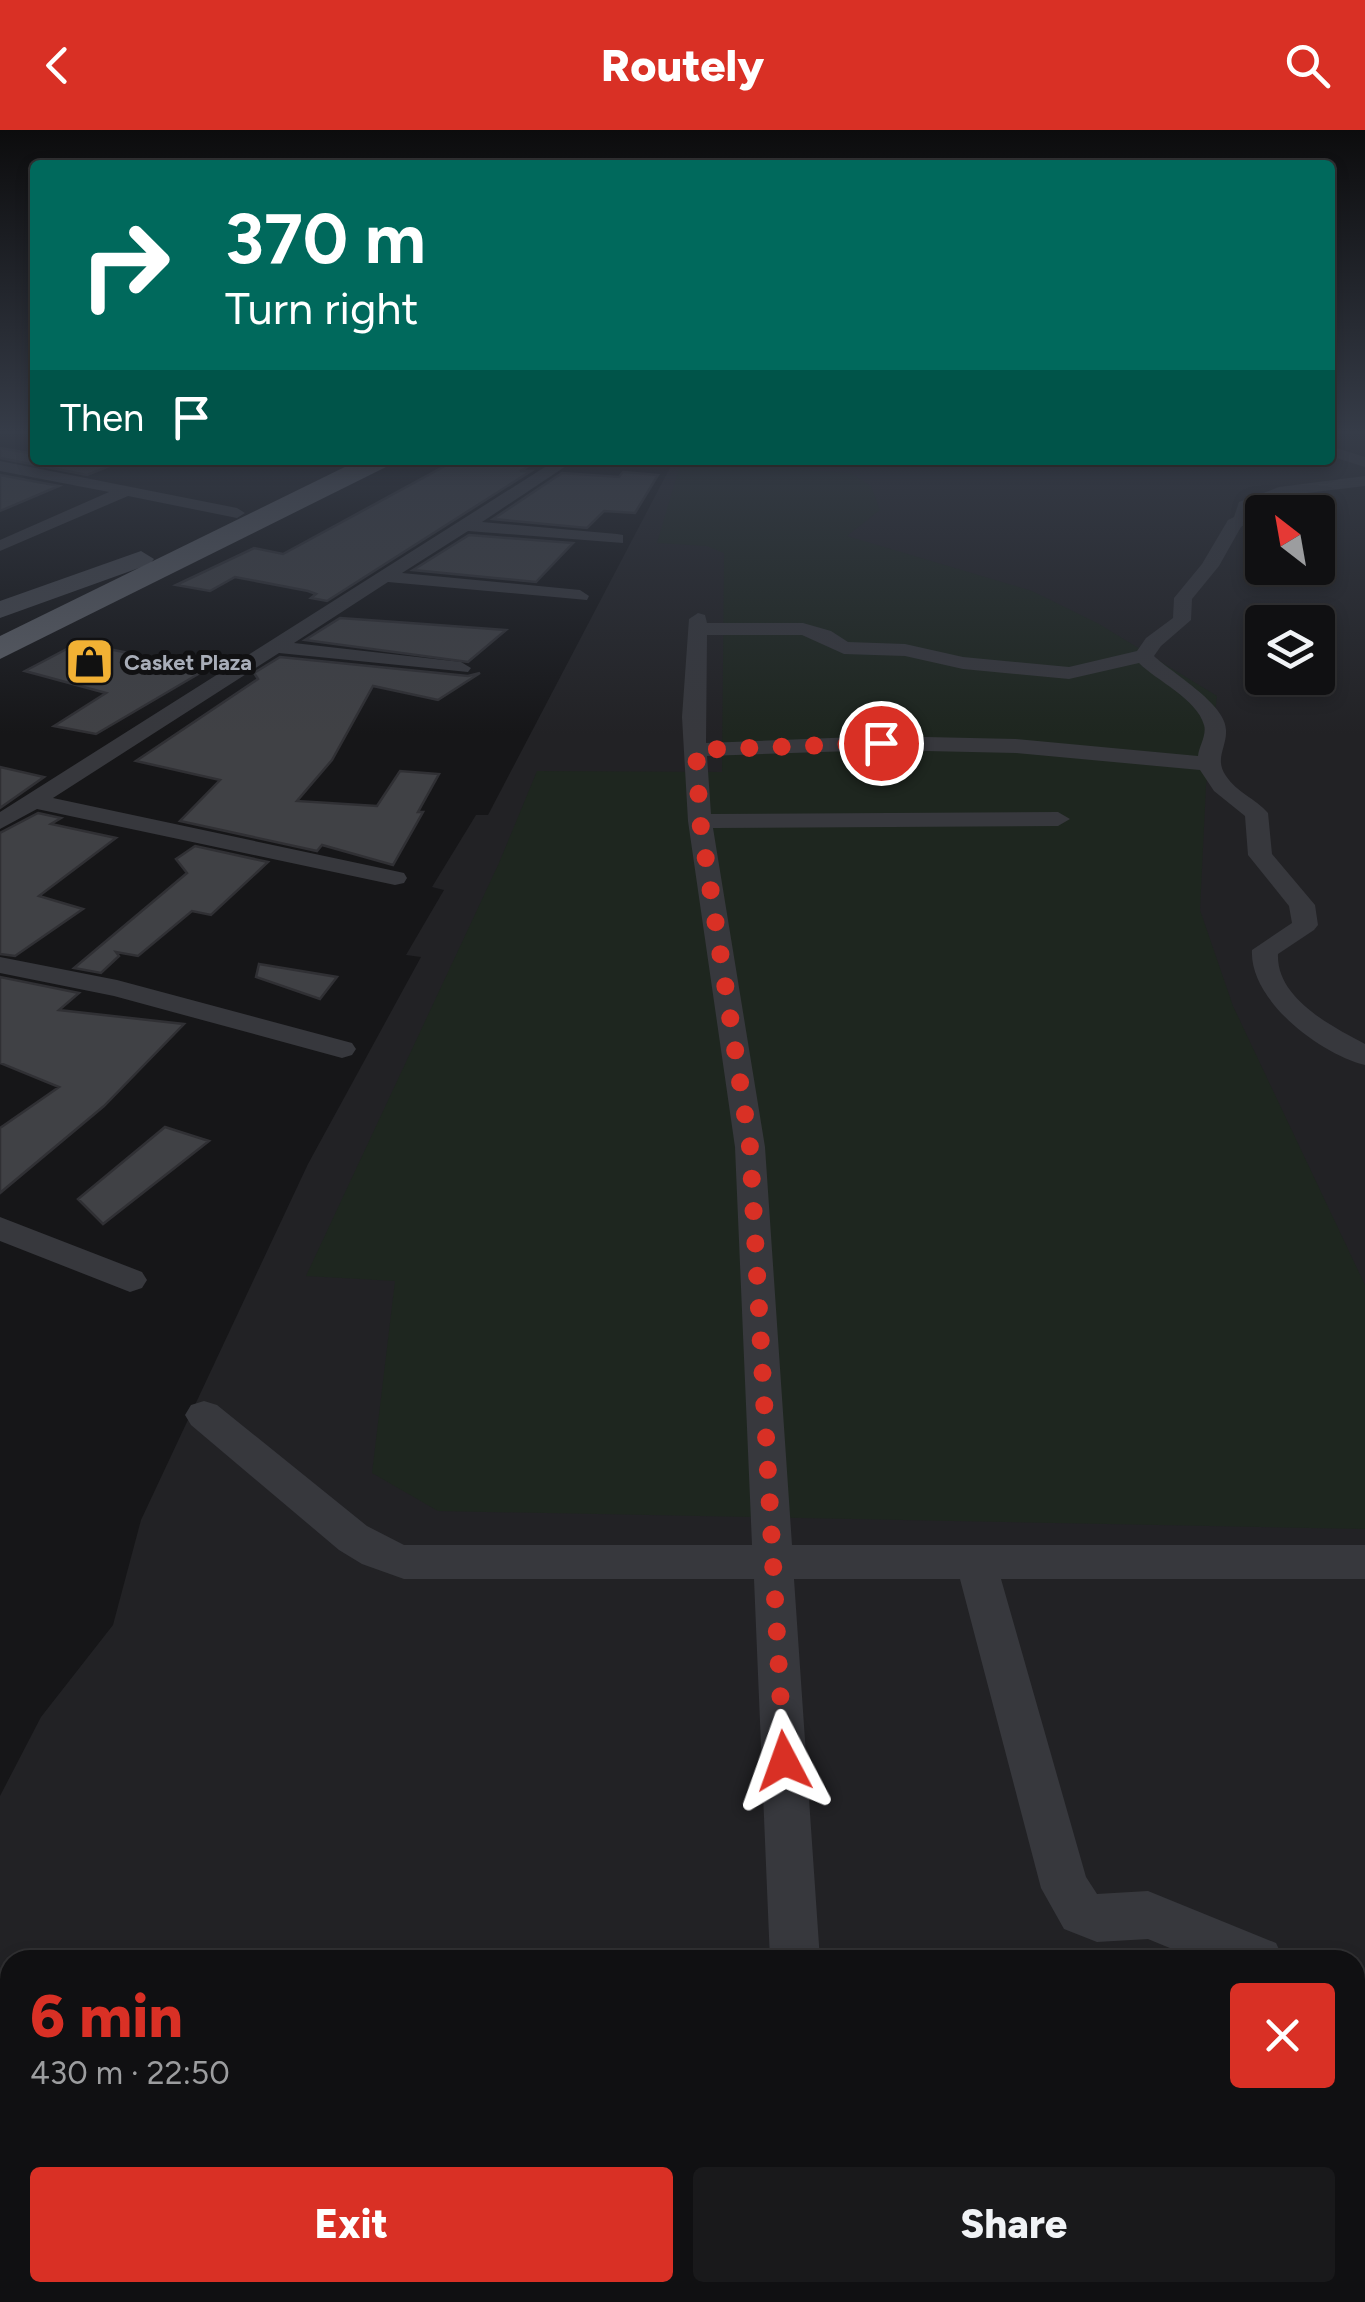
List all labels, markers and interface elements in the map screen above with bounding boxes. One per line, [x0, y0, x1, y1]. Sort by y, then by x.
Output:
icon: back [30, 38, 85, 93]
text: Routely [601, 38, 764, 92]
icon: search [1280, 38, 1335, 93]
text: 370 m [225, 196, 426, 281]
icon: right [60, 200, 190, 330]
text: Turn right [225, 281, 418, 335]
icon: arrive [164, 390, 219, 445]
text: Then [60, 395, 144, 441]
north arrow [1245, 495, 1335, 585]
map controls [1245, 495, 1335, 695]
button: layers [1245, 605, 1335, 695]
shop icon: Casket Plaza [63, 636, 115, 688]
place label: Casket Plaza [124, 649, 252, 676]
pin [839, 701, 924, 786]
icon: arrive [854, 716, 909, 771]
position arrow [732, 1709, 836, 1813]
text: 6 min [30, 1980, 183, 2052]
button: close [1230, 1983, 1335, 2088]
text: 430 m · 22:50 [30, 2054, 230, 2092]
button: Exit [30, 2167, 673, 2282]
button: Share [693, 2167, 1335, 2282]

